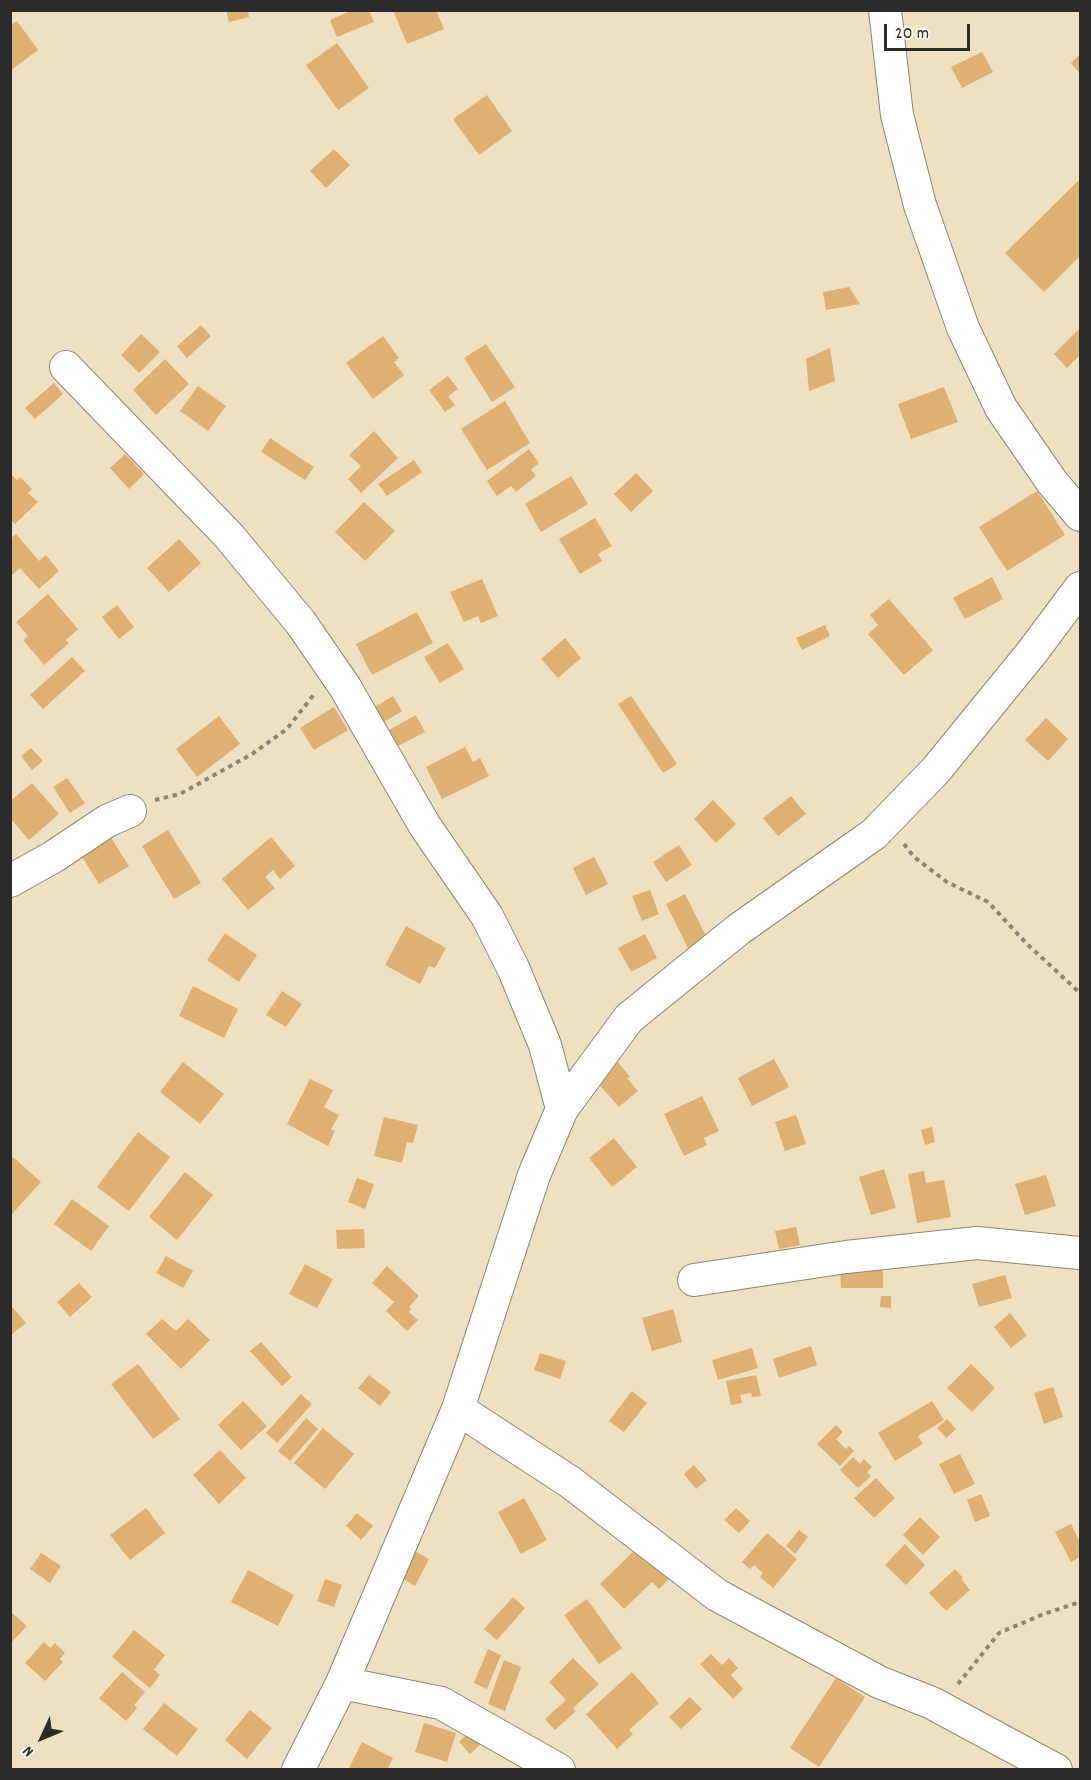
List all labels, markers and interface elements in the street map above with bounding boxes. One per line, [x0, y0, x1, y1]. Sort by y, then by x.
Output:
scale bar [887, 12, 972, 50]
text: 20 m [895, 22, 929, 47]
north arrow [12, 1708, 72, 1768]
text: N [18, 1740, 40, 1762]

